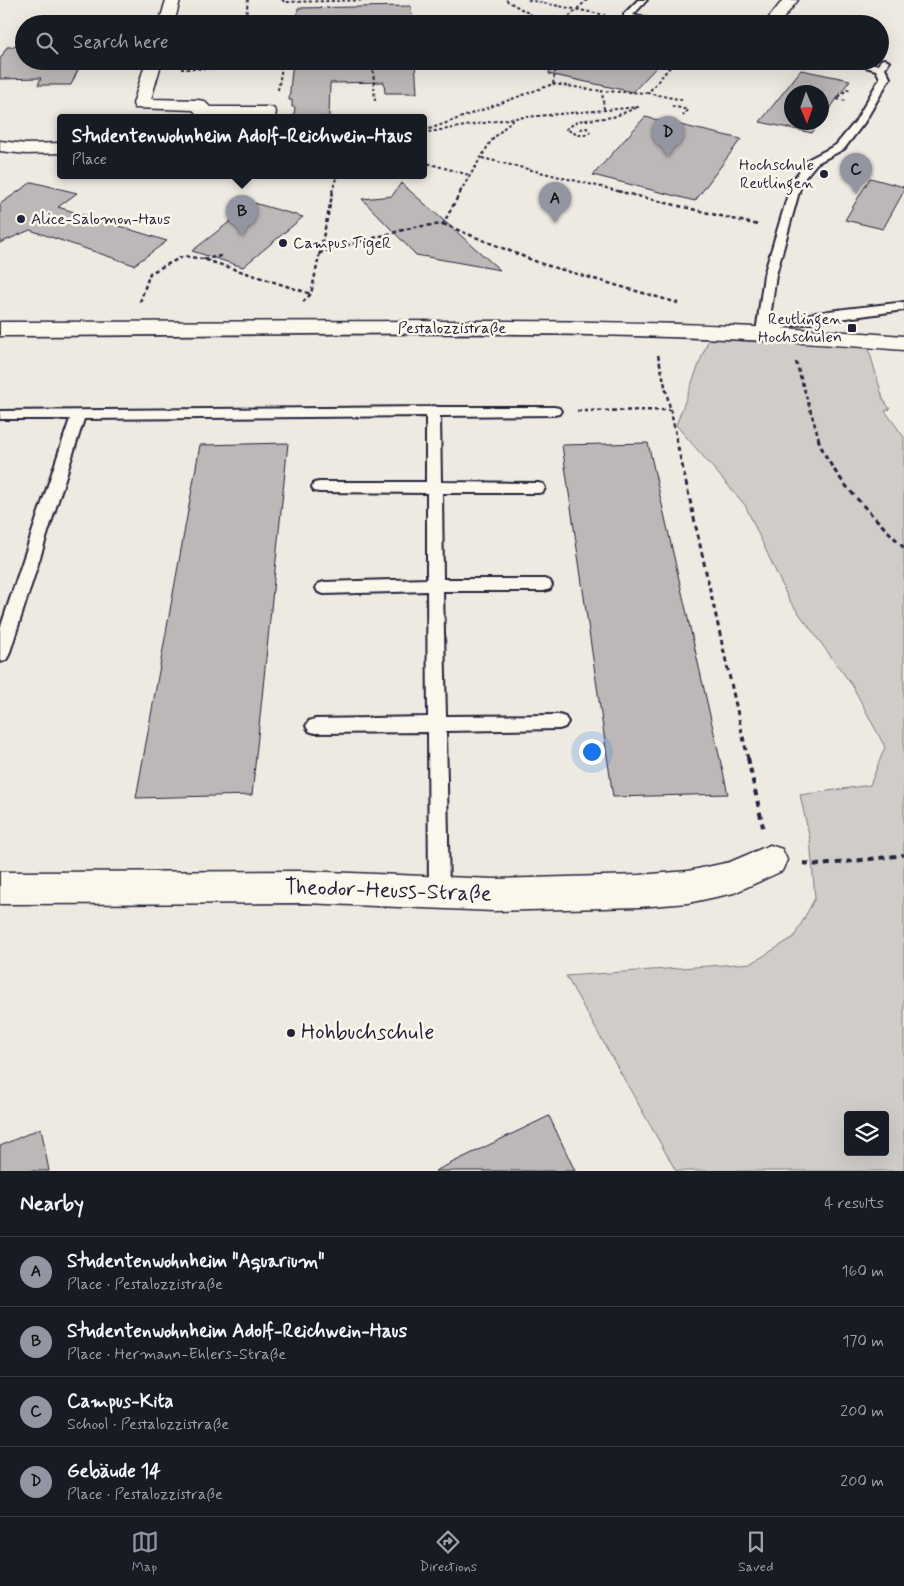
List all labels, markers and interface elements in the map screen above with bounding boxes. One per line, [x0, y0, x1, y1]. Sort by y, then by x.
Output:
search box [15, 15, 889, 70]
icon: search [33, 29, 61, 57]
text: Search here [73, 30, 169, 55]
north arrow [784, 85, 829, 130]
popup [57, 114, 427, 179]
pin: D [652, 116, 684, 157]
text: Studentenwohnheim Adolf-Reichwein-Haus [72, 124, 412, 149]
text: Place [72, 149, 107, 170]
pin: C [840, 153, 872, 194]
place label: Hochschule Reutlingen [739, 155, 814, 195]
marker: Hochschule Reutlingen [818, 168, 830, 180]
pin: A [539, 182, 571, 223]
pin: B [226, 195, 258, 236]
place label: Alice-Salomon-Haus [31, 209, 170, 230]
marker: Alice-Salomon-Haus [15, 213, 27, 225]
place label: Campus TigeR [293, 233, 391, 255]
marker: Campus TigeR [277, 237, 289, 249]
place label: Reutlingen Hochschulen [758, 309, 842, 348]
street label: Pestalozzistraße [398, 318, 506, 339]
marker: Reutlingen Hochschulen [846, 322, 858, 334]
your location [579, 739, 605, 765]
street label: Theodor-Heuss-Straße [284, 873, 492, 909]
place label: Hohbuchschule [301, 1019, 435, 1047]
marker: Hohbuchschule [285, 1027, 297, 1039]
map controls [844, 1111, 889, 1156]
button: layers [844, 1111, 889, 1156]
text: Nearby [20, 1190, 84, 1218]
text: 4 results [824, 1193, 884, 1214]
text: Studentenwohnheim "Aquarium" [67, 1249, 325, 1274]
text: A [31, 1261, 41, 1282]
text: 160 m [841, 1261, 884, 1282]
text: Place · Pestalozzistraße [67, 1274, 223, 1295]
text: Studentenwohnheim Adolf-Reichwein-Haus [67, 1319, 407, 1344]
text: B [31, 1331, 41, 1352]
text: 170 m [842, 1331, 884, 1352]
text: Place · Hermann-Ehlers-Straße [67, 1344, 286, 1365]
text: Campus-Kita [67, 1389, 173, 1414]
text: C [30, 1401, 42, 1422]
text: 200 m [840, 1401, 884, 1422]
text: School · Pestalozzistraße [67, 1414, 229, 1435]
text: Gebäude 14 [67, 1459, 161, 1484]
text: D [30, 1471, 42, 1492]
text: 200 m [840, 1471, 884, 1492]
text: Place · Pestalozzistraße [67, 1484, 223, 1505]
tab: Map [131, 1528, 159, 1576]
tab: Directions [420, 1528, 477, 1576]
tab: Saved [738, 1528, 773, 1576]

